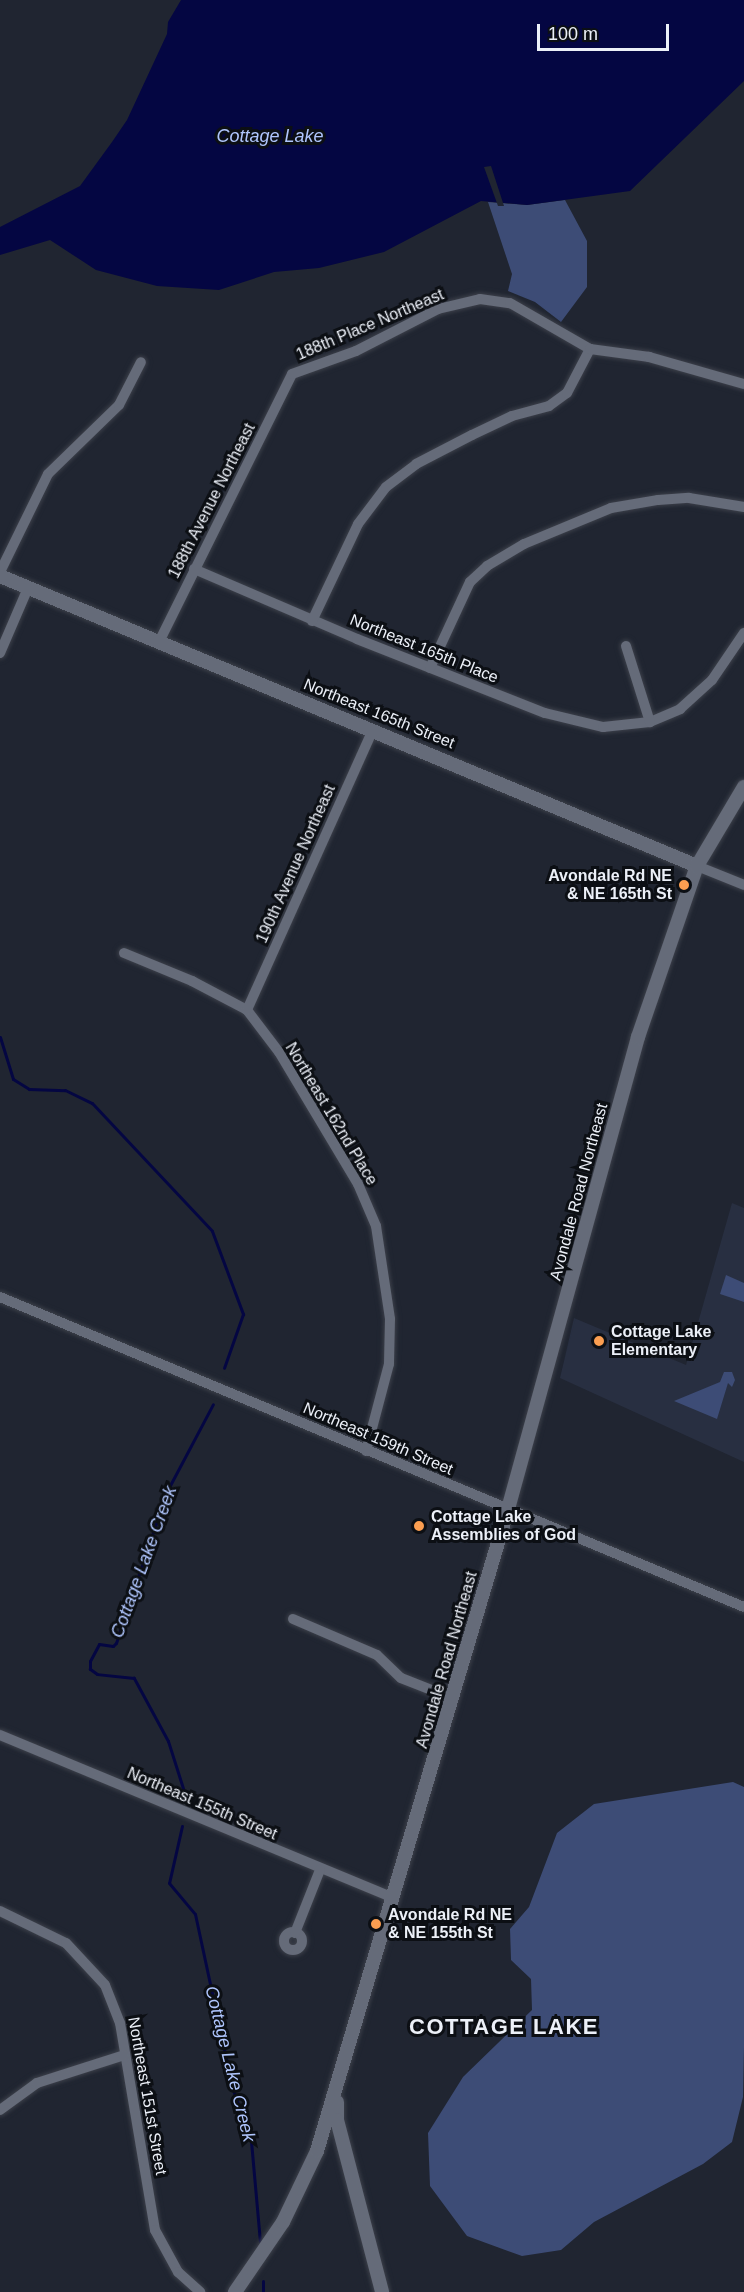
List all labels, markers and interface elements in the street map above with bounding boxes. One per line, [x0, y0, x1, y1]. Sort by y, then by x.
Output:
scale bar [540, 12, 672, 50]
text: 100 m [548, 24, 598, 44]
water label: Cottage Lake [216, 125, 324, 147]
street label: 188th Place Northeast [293, 285, 447, 365]
street label: 188th Avenue Northeast [164, 420, 260, 582]
street label: Northeast 165th Place [347, 610, 501, 688]
street label: Northeast 165th Street [301, 675, 457, 753]
street label: 190th Avenue Northeast [252, 781, 340, 947]
place label: Avondale Rd NE & NE 165th St [548, 866, 672, 904]
marker: Avondale Rd NE & NE 165th St [677, 878, 691, 892]
street label: Northeast 162nd Place [281, 1039, 381, 1189]
street label: Avondale Road Northeast [546, 1101, 612, 1283]
place label: Cottage Lake Elementary [611, 1322, 711, 1360]
marker: Cottage Lake Elementary [592, 1334, 606, 1348]
street label: Northeast 159th Street [300, 1399, 456, 1479]
water label: Cottage Lake Creek [106, 1483, 182, 1641]
place label: Cottage Lake Assemblies of God [431, 1507, 576, 1545]
marker: Cottage Lake Assemblies of God [412, 1519, 426, 1533]
street label: Avondale Road Northeast [413, 1569, 481, 1751]
street label: Northeast 155th Street [124, 1764, 280, 1844]
place label: Avondale Rd NE & NE 155th St [388, 1905, 512, 1943]
marker: Avondale Rd NE & NE 155th St [369, 1917, 383, 1931]
water label: Cottage Lake Creek [200, 1984, 260, 2144]
district label: COTTAGE LAKE [409, 2014, 599, 2040]
street label: Northeast 151st Street [124, 2016, 170, 2176]

